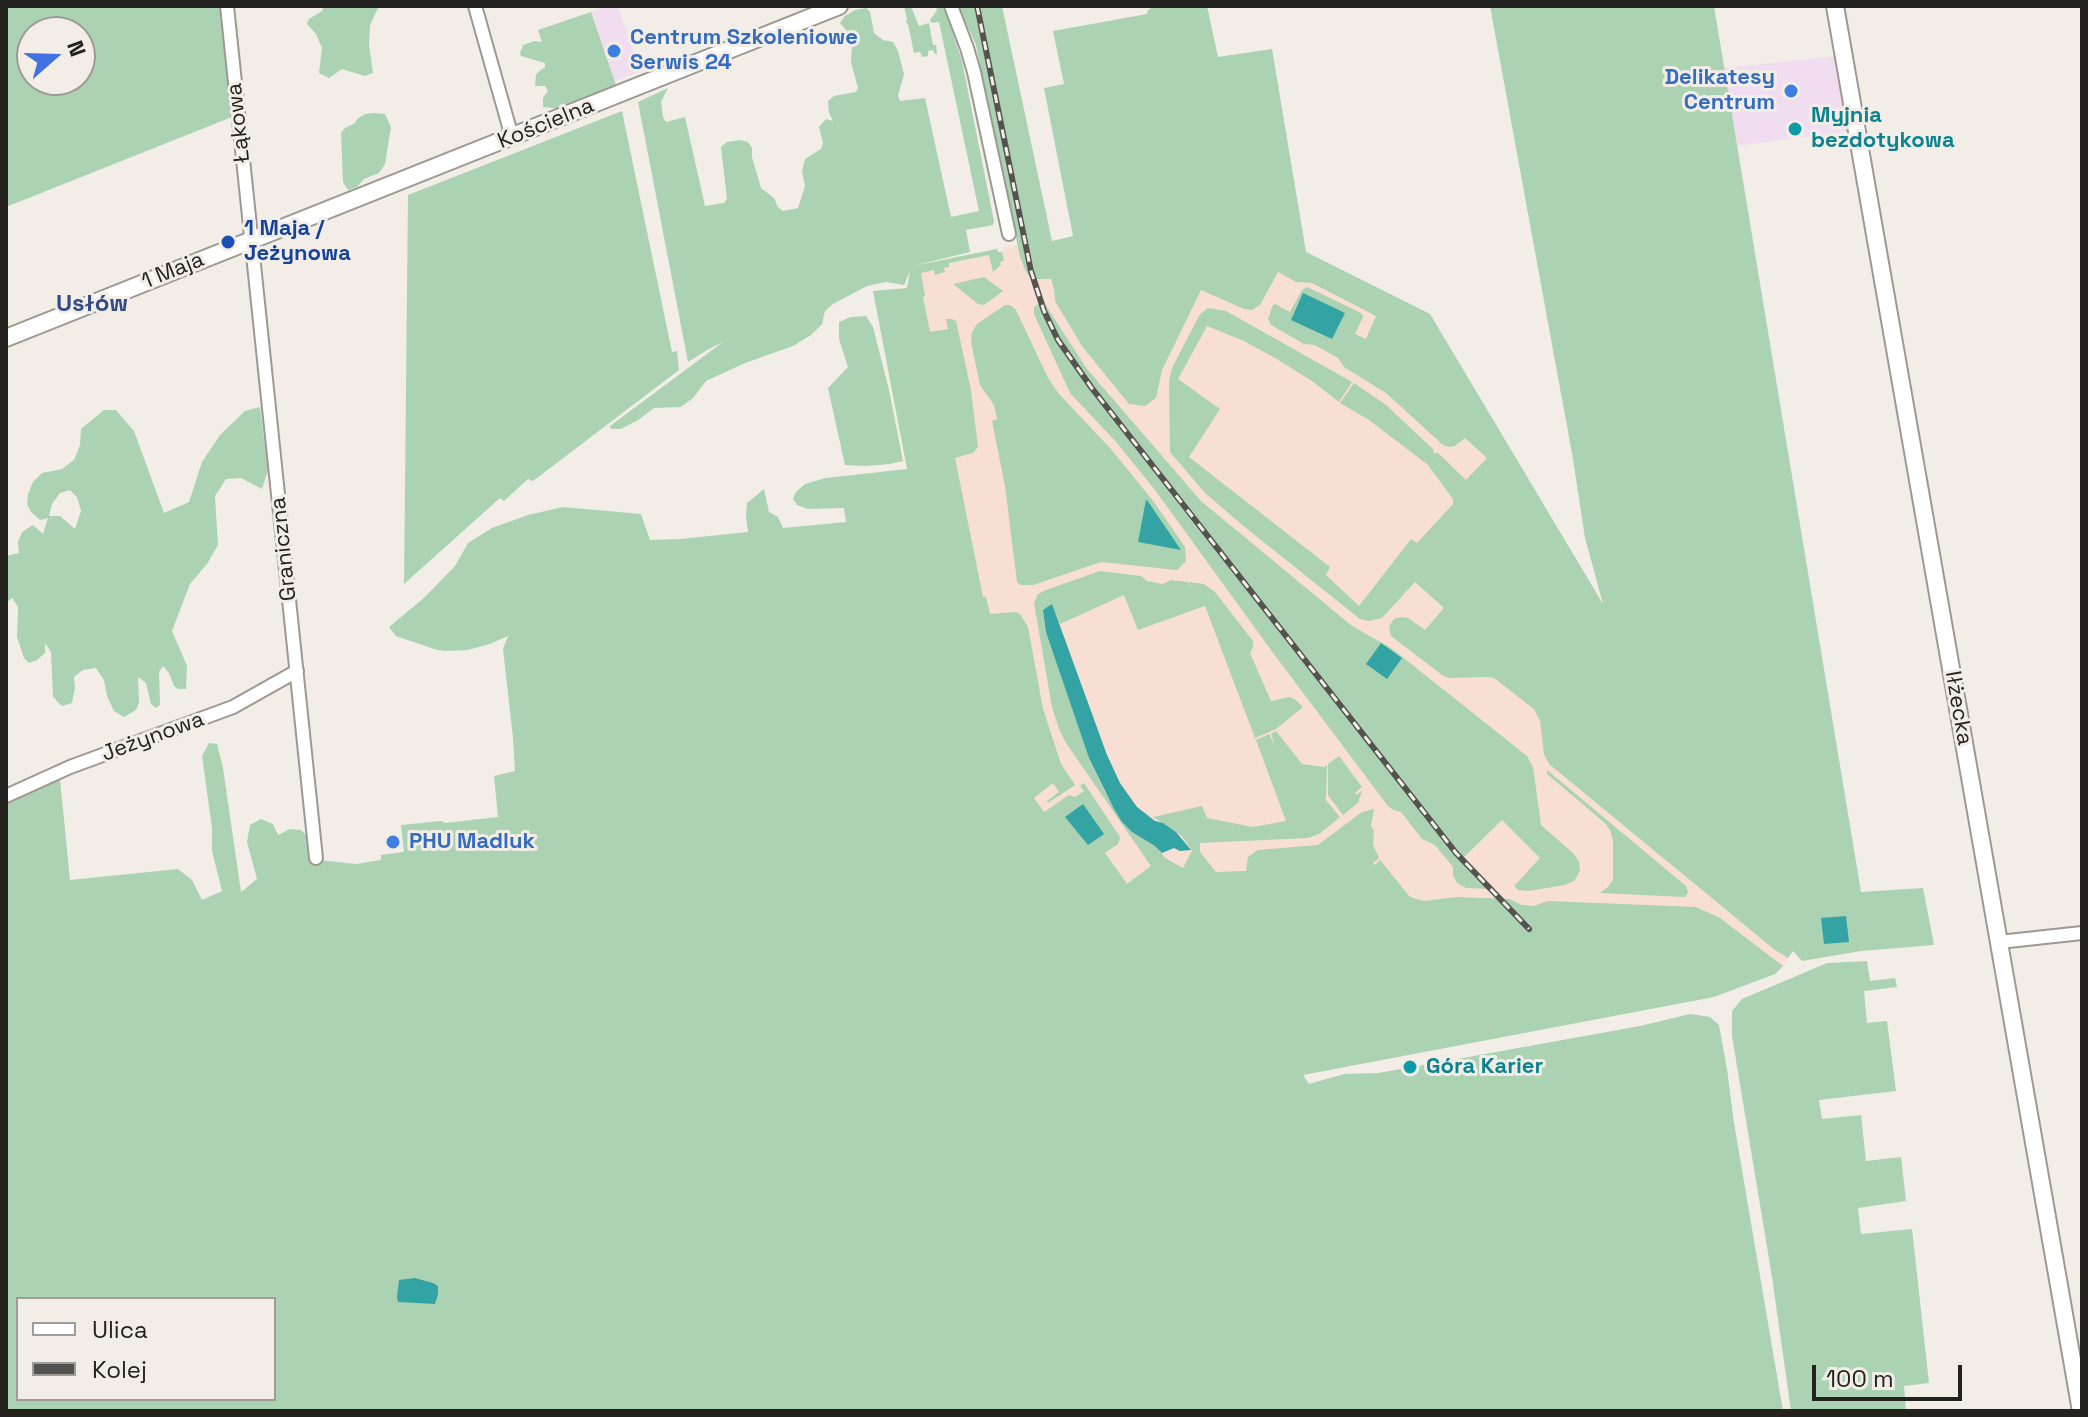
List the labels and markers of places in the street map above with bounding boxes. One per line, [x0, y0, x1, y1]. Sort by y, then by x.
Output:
place label: Centrum Szkoleniowe Serwis 24 [630, 25, 858, 76]
marker: Centrum Szkoleniowe Serwis 24 [605, 42, 623, 60]
place label: Delikatesy Centrum [1664, 65, 1775, 116]
marker: Delikatesy Centrum [1782, 82, 1800, 100]
place label: Myjnia bezdotykowa [1811, 103, 1955, 154]
marker: Myjnia bezdotykowa [1786, 120, 1804, 138]
place label: 1 Maja / Jeżynowa [244, 216, 351, 268]
marker: 1 Maja / Jeżynowa [219, 233, 237, 251]
place label: PHU Madluk [409, 829, 535, 855]
marker: PHU Madluk [384, 833, 402, 851]
place label: Góra Karier [1426, 1054, 1543, 1080]
marker: Góra Karier [1401, 1058, 1419, 1076]

